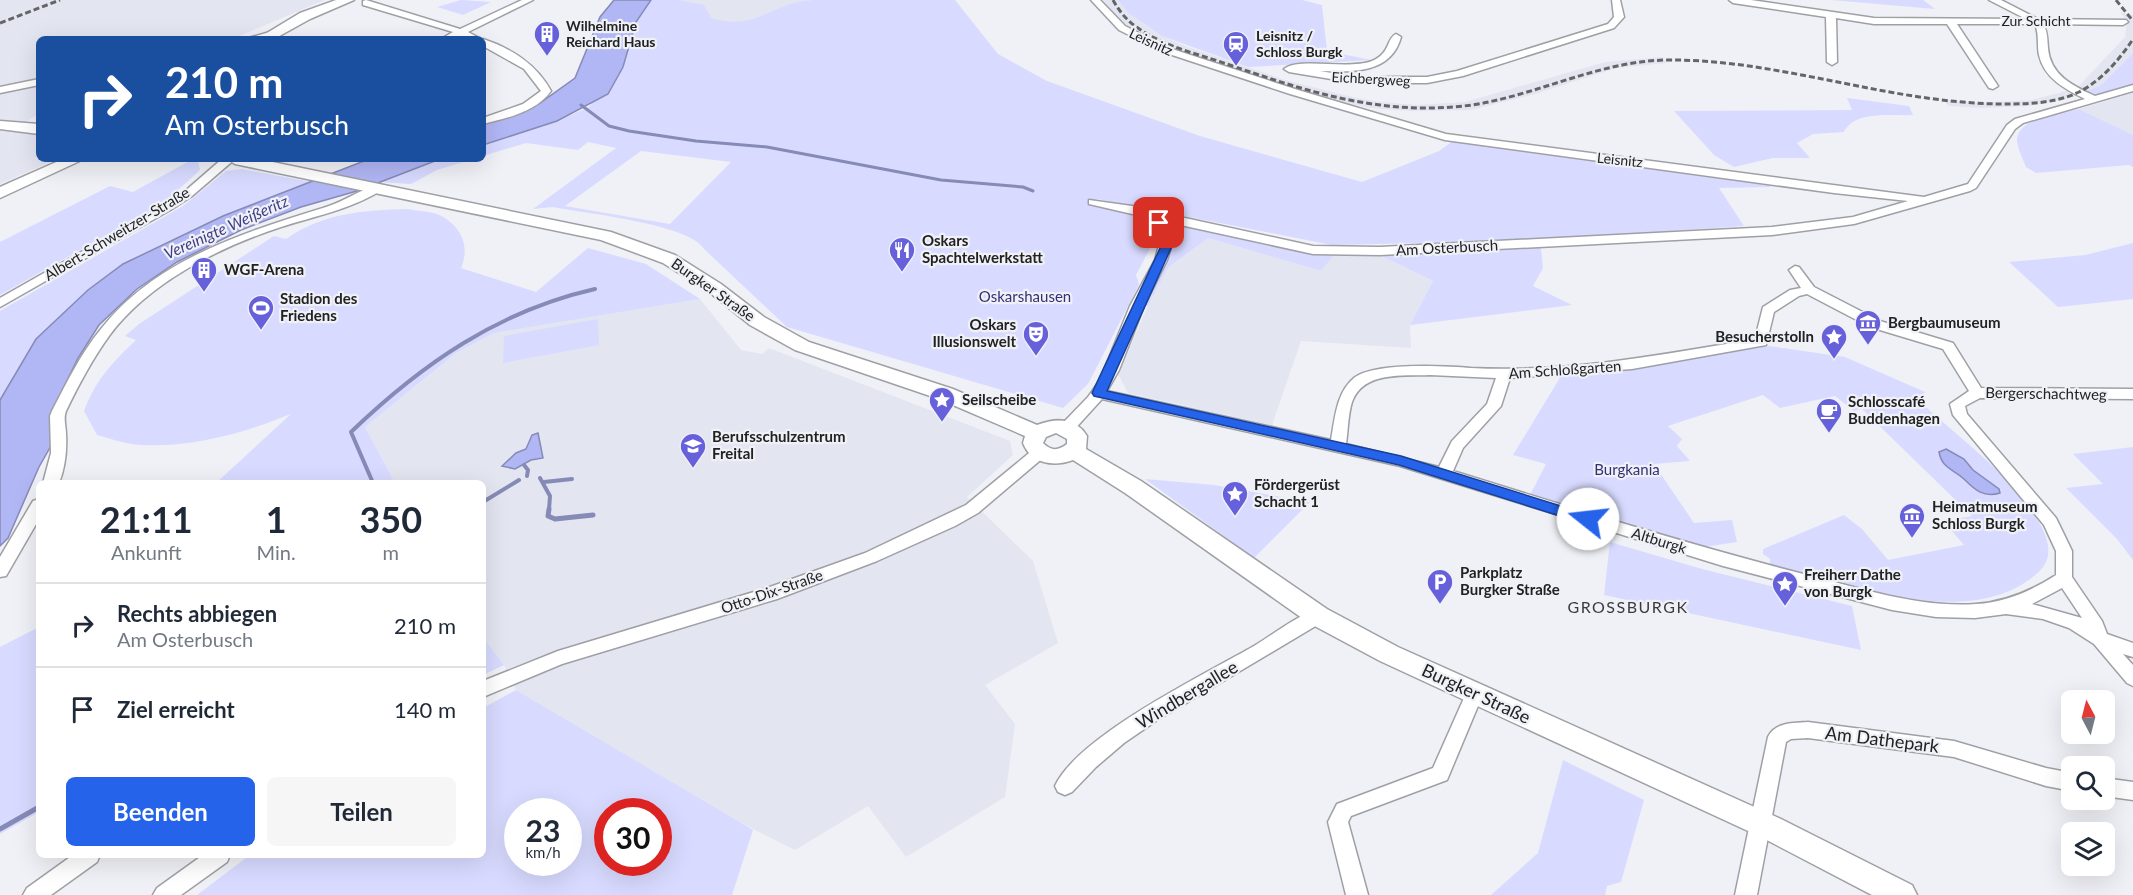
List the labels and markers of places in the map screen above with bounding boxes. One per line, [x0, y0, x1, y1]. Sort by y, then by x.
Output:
place label: Wilhelmine Reichard Haus [566, 17, 655, 50]
building icon: Wilhelmine Reichard Haus [532, 19, 562, 57]
place label: Leisnitz / Schloss Burgk [1256, 27, 1343, 60]
station icon: Leisnitz / Schloss Burgk [1221, 29, 1251, 67]
pin [1133, 197, 1184, 248]
place label: Oskars Spachtelwerkstatt [922, 231, 1043, 266]
restaurant icon: Oskars Spachtelwerkstatt [887, 235, 917, 273]
building icon: WGF-Arena [189, 255, 219, 293]
place label: WGF-Arena [224, 260, 304, 278]
place label: Stadion des Friedens [280, 289, 358, 324]
sports icon: Stadion des Friedens [246, 293, 276, 331]
museum icon: Bergbaumuseum [1853, 308, 1883, 346]
place label: Bergbaumuseum [1888, 313, 2000, 331]
place label: Oskars Illusionswelt [932, 315, 1016, 350]
theatre icon: Oskars Illusionswelt [1021, 319, 1051, 357]
place icon: Besucherstolln [1819, 322, 1849, 360]
place label: Besucherstolln [1715, 327, 1814, 345]
place icon: Seilscheibe [927, 385, 957, 423]
place label: Seilscheibe [962, 390, 1036, 408]
place label: Schlosscafé Buddenhagen [1848, 392, 1940, 427]
cafe icon: Schlosscafé Buddenhagen [1814, 396, 1844, 434]
place label: Berufsschulzentrum Freital [712, 427, 846, 462]
school or university icon: Berufsschulzentrum Freital [678, 431, 708, 469]
place label: Fördergerüst Schacht 1 [1254, 475, 1340, 510]
place icon: Fördergerüst Schacht 1 [1220, 479, 1250, 517]
place label: Heimatmuseum Schloss Burgk [1932, 497, 2037, 532]
museum icon: Heimatmuseum Schloss Burgk [1897, 501, 1927, 539]
place label: Parkplatz Burgker Straße [1460, 563, 1560, 598]
place label: Freiherr Dathe von Burgk [1804, 565, 1901, 600]
parking icon: Parkplatz Burgker Straße [1425, 567, 1455, 605]
place icon: Freiherr Dathe von Burgk [1770, 569, 1800, 607]

